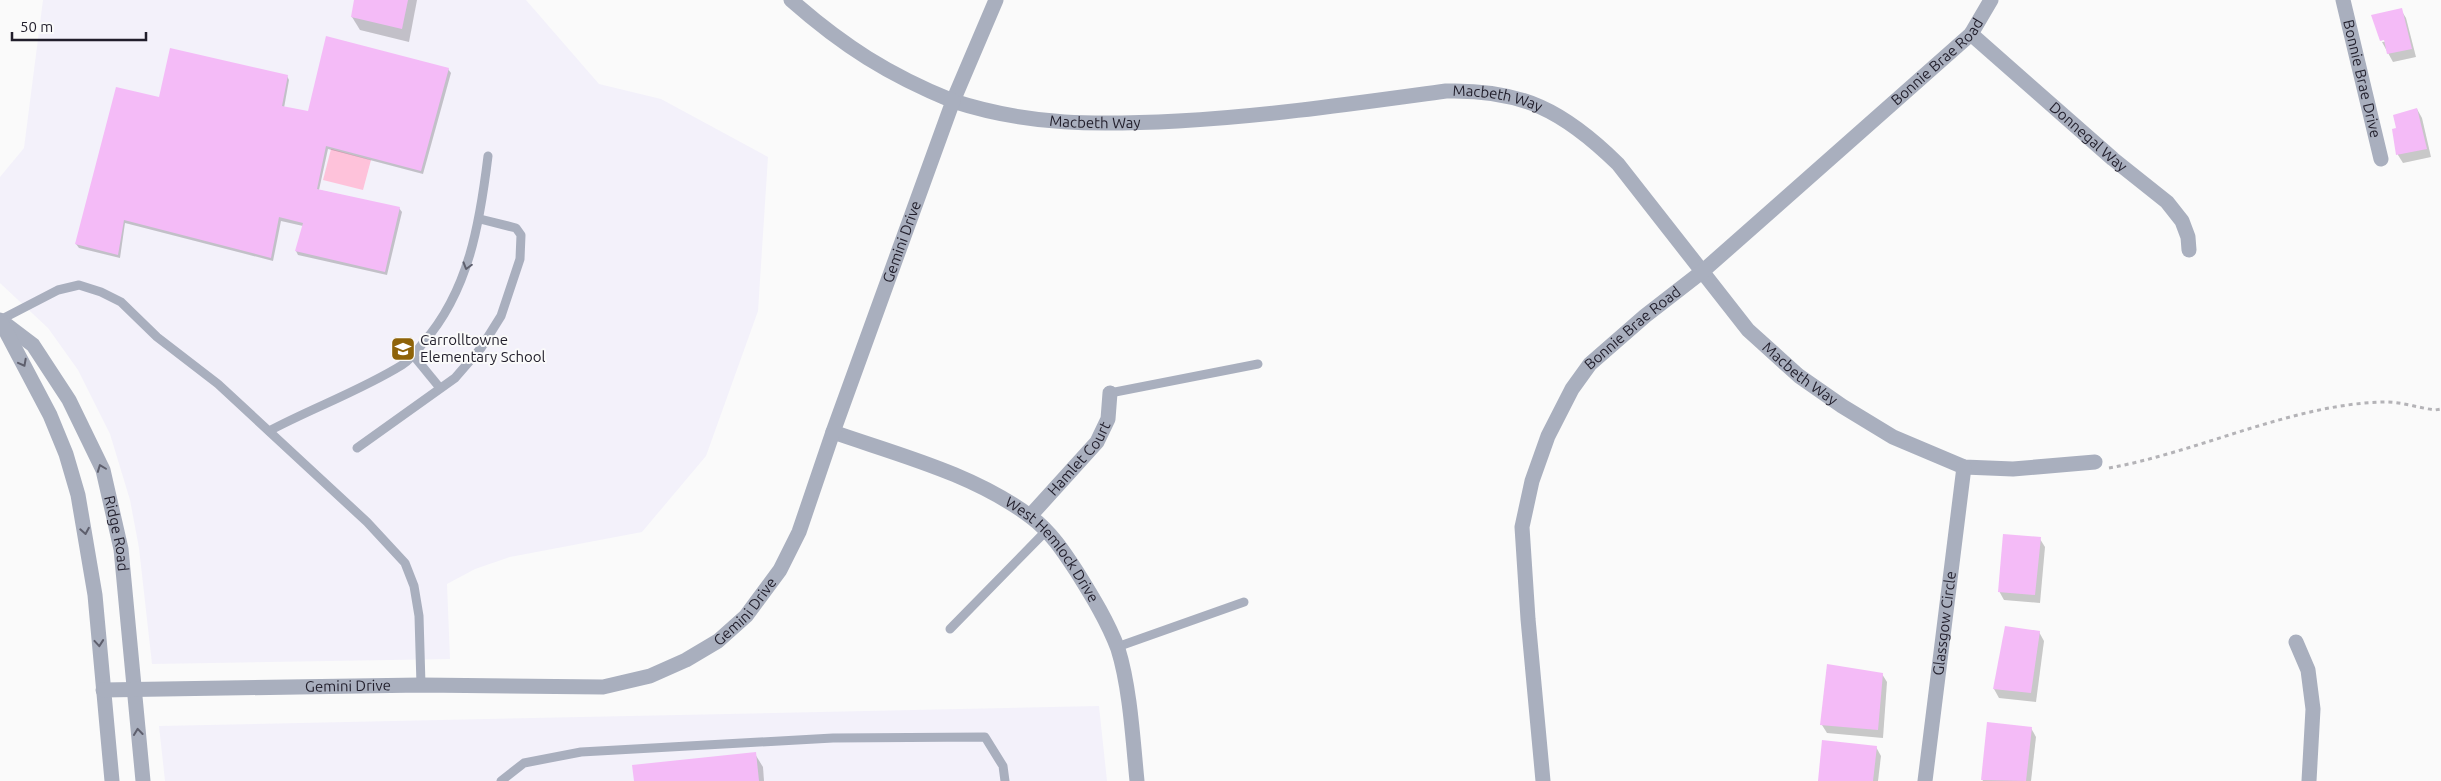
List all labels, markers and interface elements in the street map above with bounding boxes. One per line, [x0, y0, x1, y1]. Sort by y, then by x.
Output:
scale bar [12, 10, 146, 42]
street label: Bonnie Brae Road [1887, 15, 1986, 109]
text: 50 m [20, 18, 53, 35]
street label: Bonnie Brae Drive [2340, 18, 2385, 139]
street label: Macbeth Way [1452, 82, 1545, 115]
street label: Donnegal Way [2046, 98, 2131, 175]
street label: Macbeth Way [1049, 112, 1141, 131]
street label: Gemini Drive [879, 198, 924, 285]
one-way arrow [462, 261, 472, 270]
street label: Bonnie Brae Road [1581, 283, 1684, 373]
place label: Carrolltowne Elementary School [420, 331, 546, 365]
school or university icon: Carrolltowne Elementary School [390, 336, 416, 362]
street label: Macbeth Way [1759, 338, 1841, 408]
one-way arrow [17, 358, 27, 367]
street label: Hamlet Court [1044, 419, 1114, 499]
one-way arrow [97, 464, 107, 473]
street label: West Hemlock Drive [1002, 493, 1103, 605]
street label: Ridge Road [101, 494, 132, 572]
one-way arrow [80, 527, 90, 535]
street label: Glassgow Circle [1929, 570, 1959, 676]
street label: Gemini Drive [710, 574, 779, 649]
one-way arrow [93, 639, 104, 647]
street label: Gemini Drive [305, 676, 391, 695]
one-way arrow [133, 728, 144, 736]

